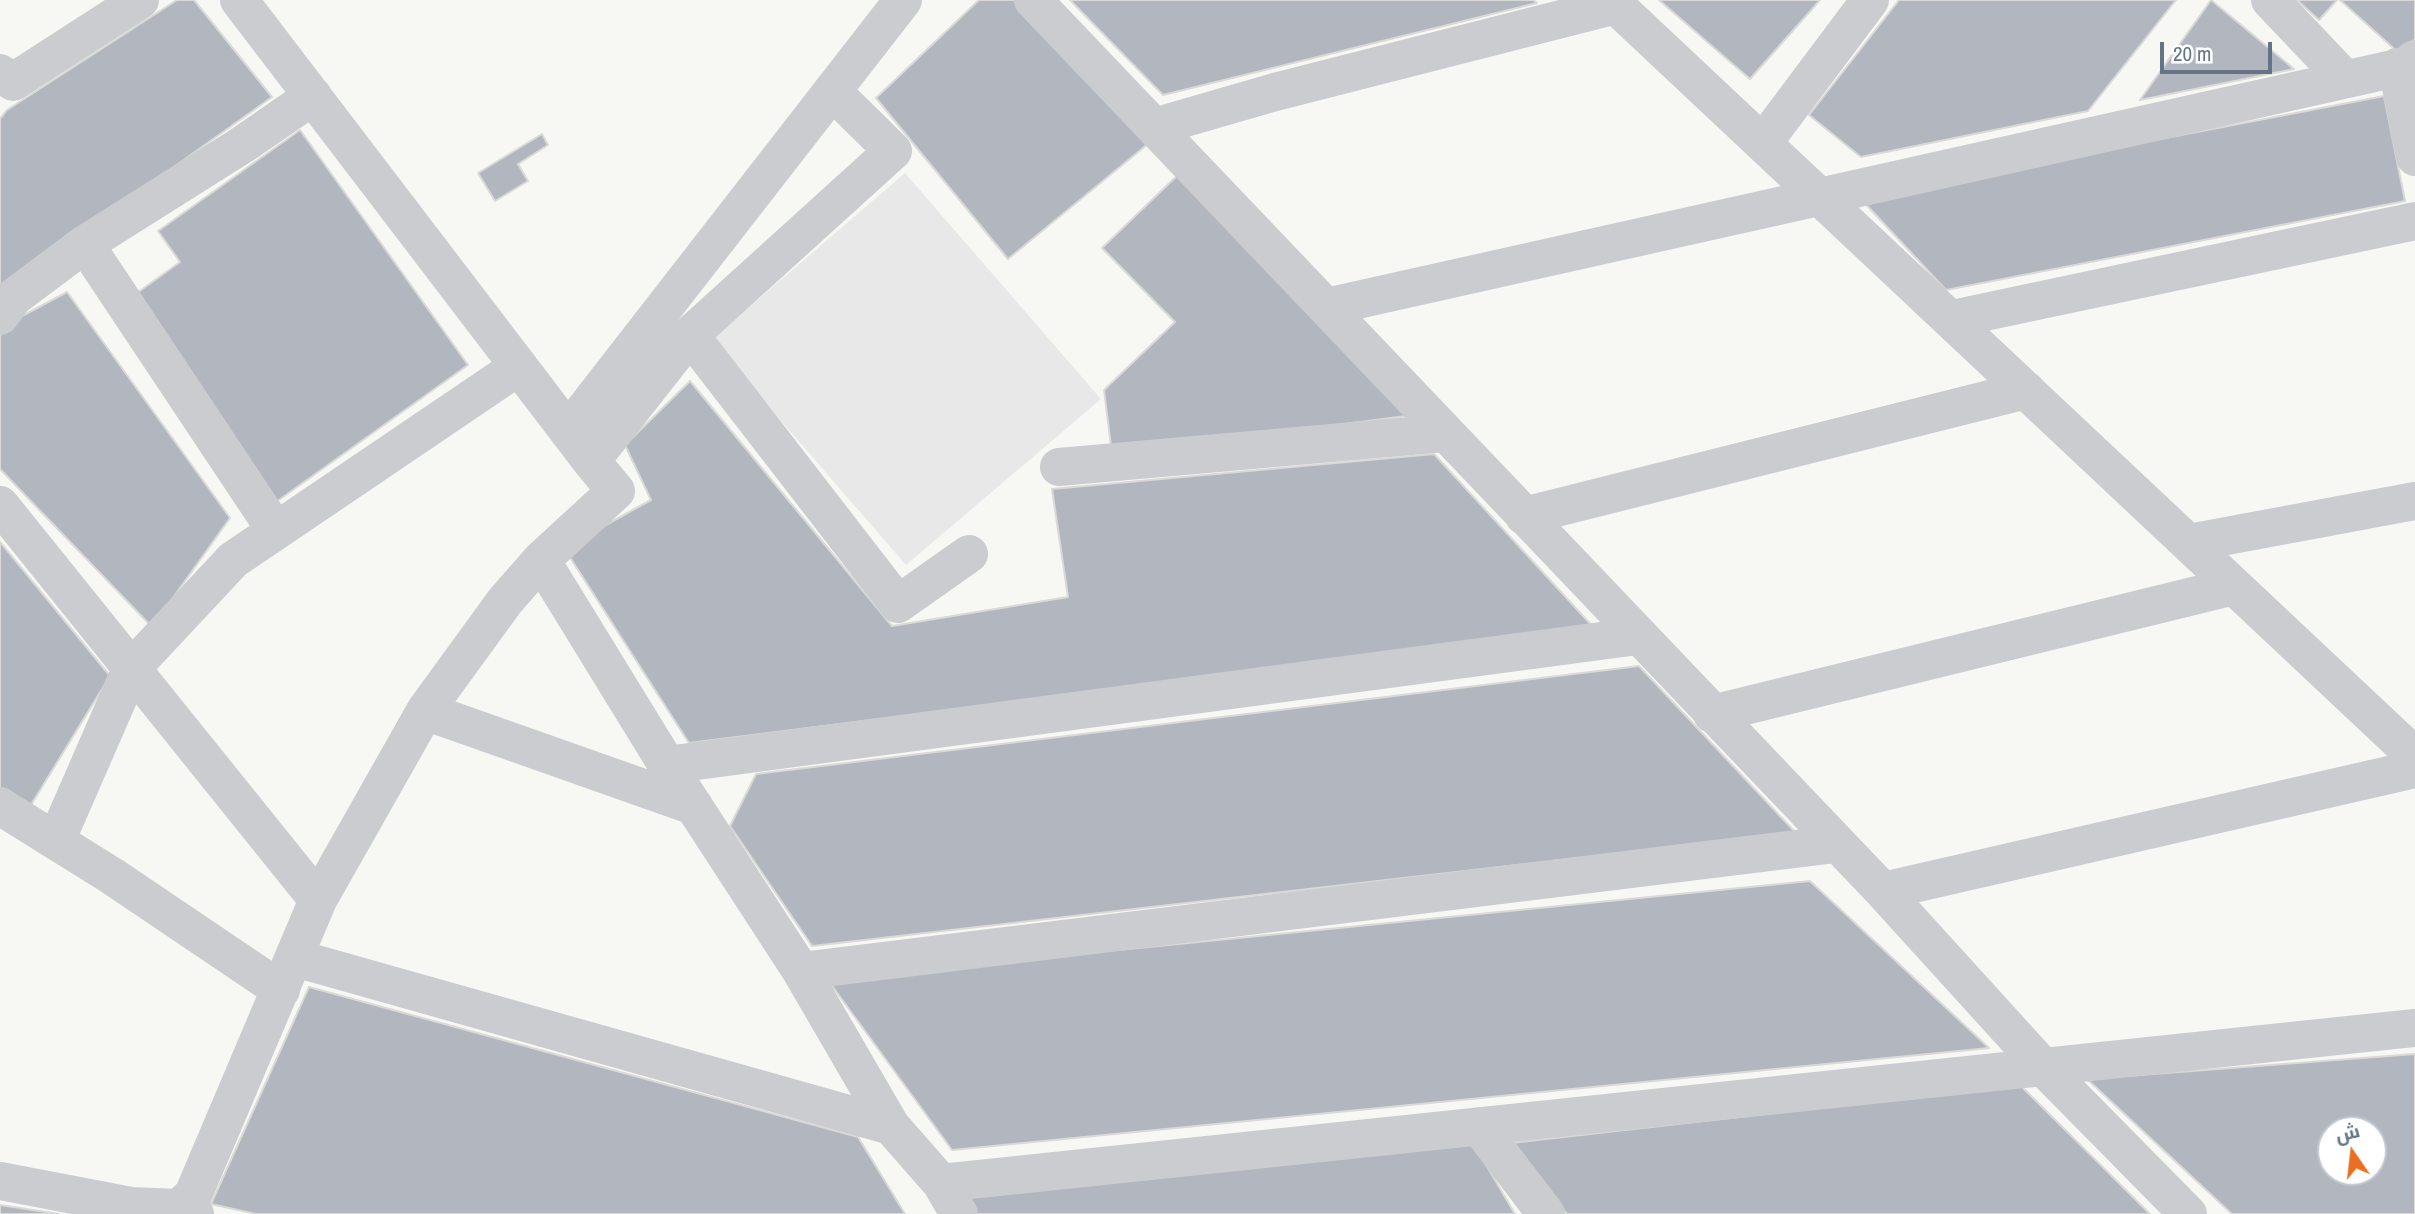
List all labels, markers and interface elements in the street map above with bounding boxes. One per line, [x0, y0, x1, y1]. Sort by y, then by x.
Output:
scale bar [2163, 28, 2275, 72]
text: 20 m [2173, 39, 2211, 68]
north arrow [2317, 1116, 2387, 1186]
text: ش [2332, 1117, 2362, 1148]

